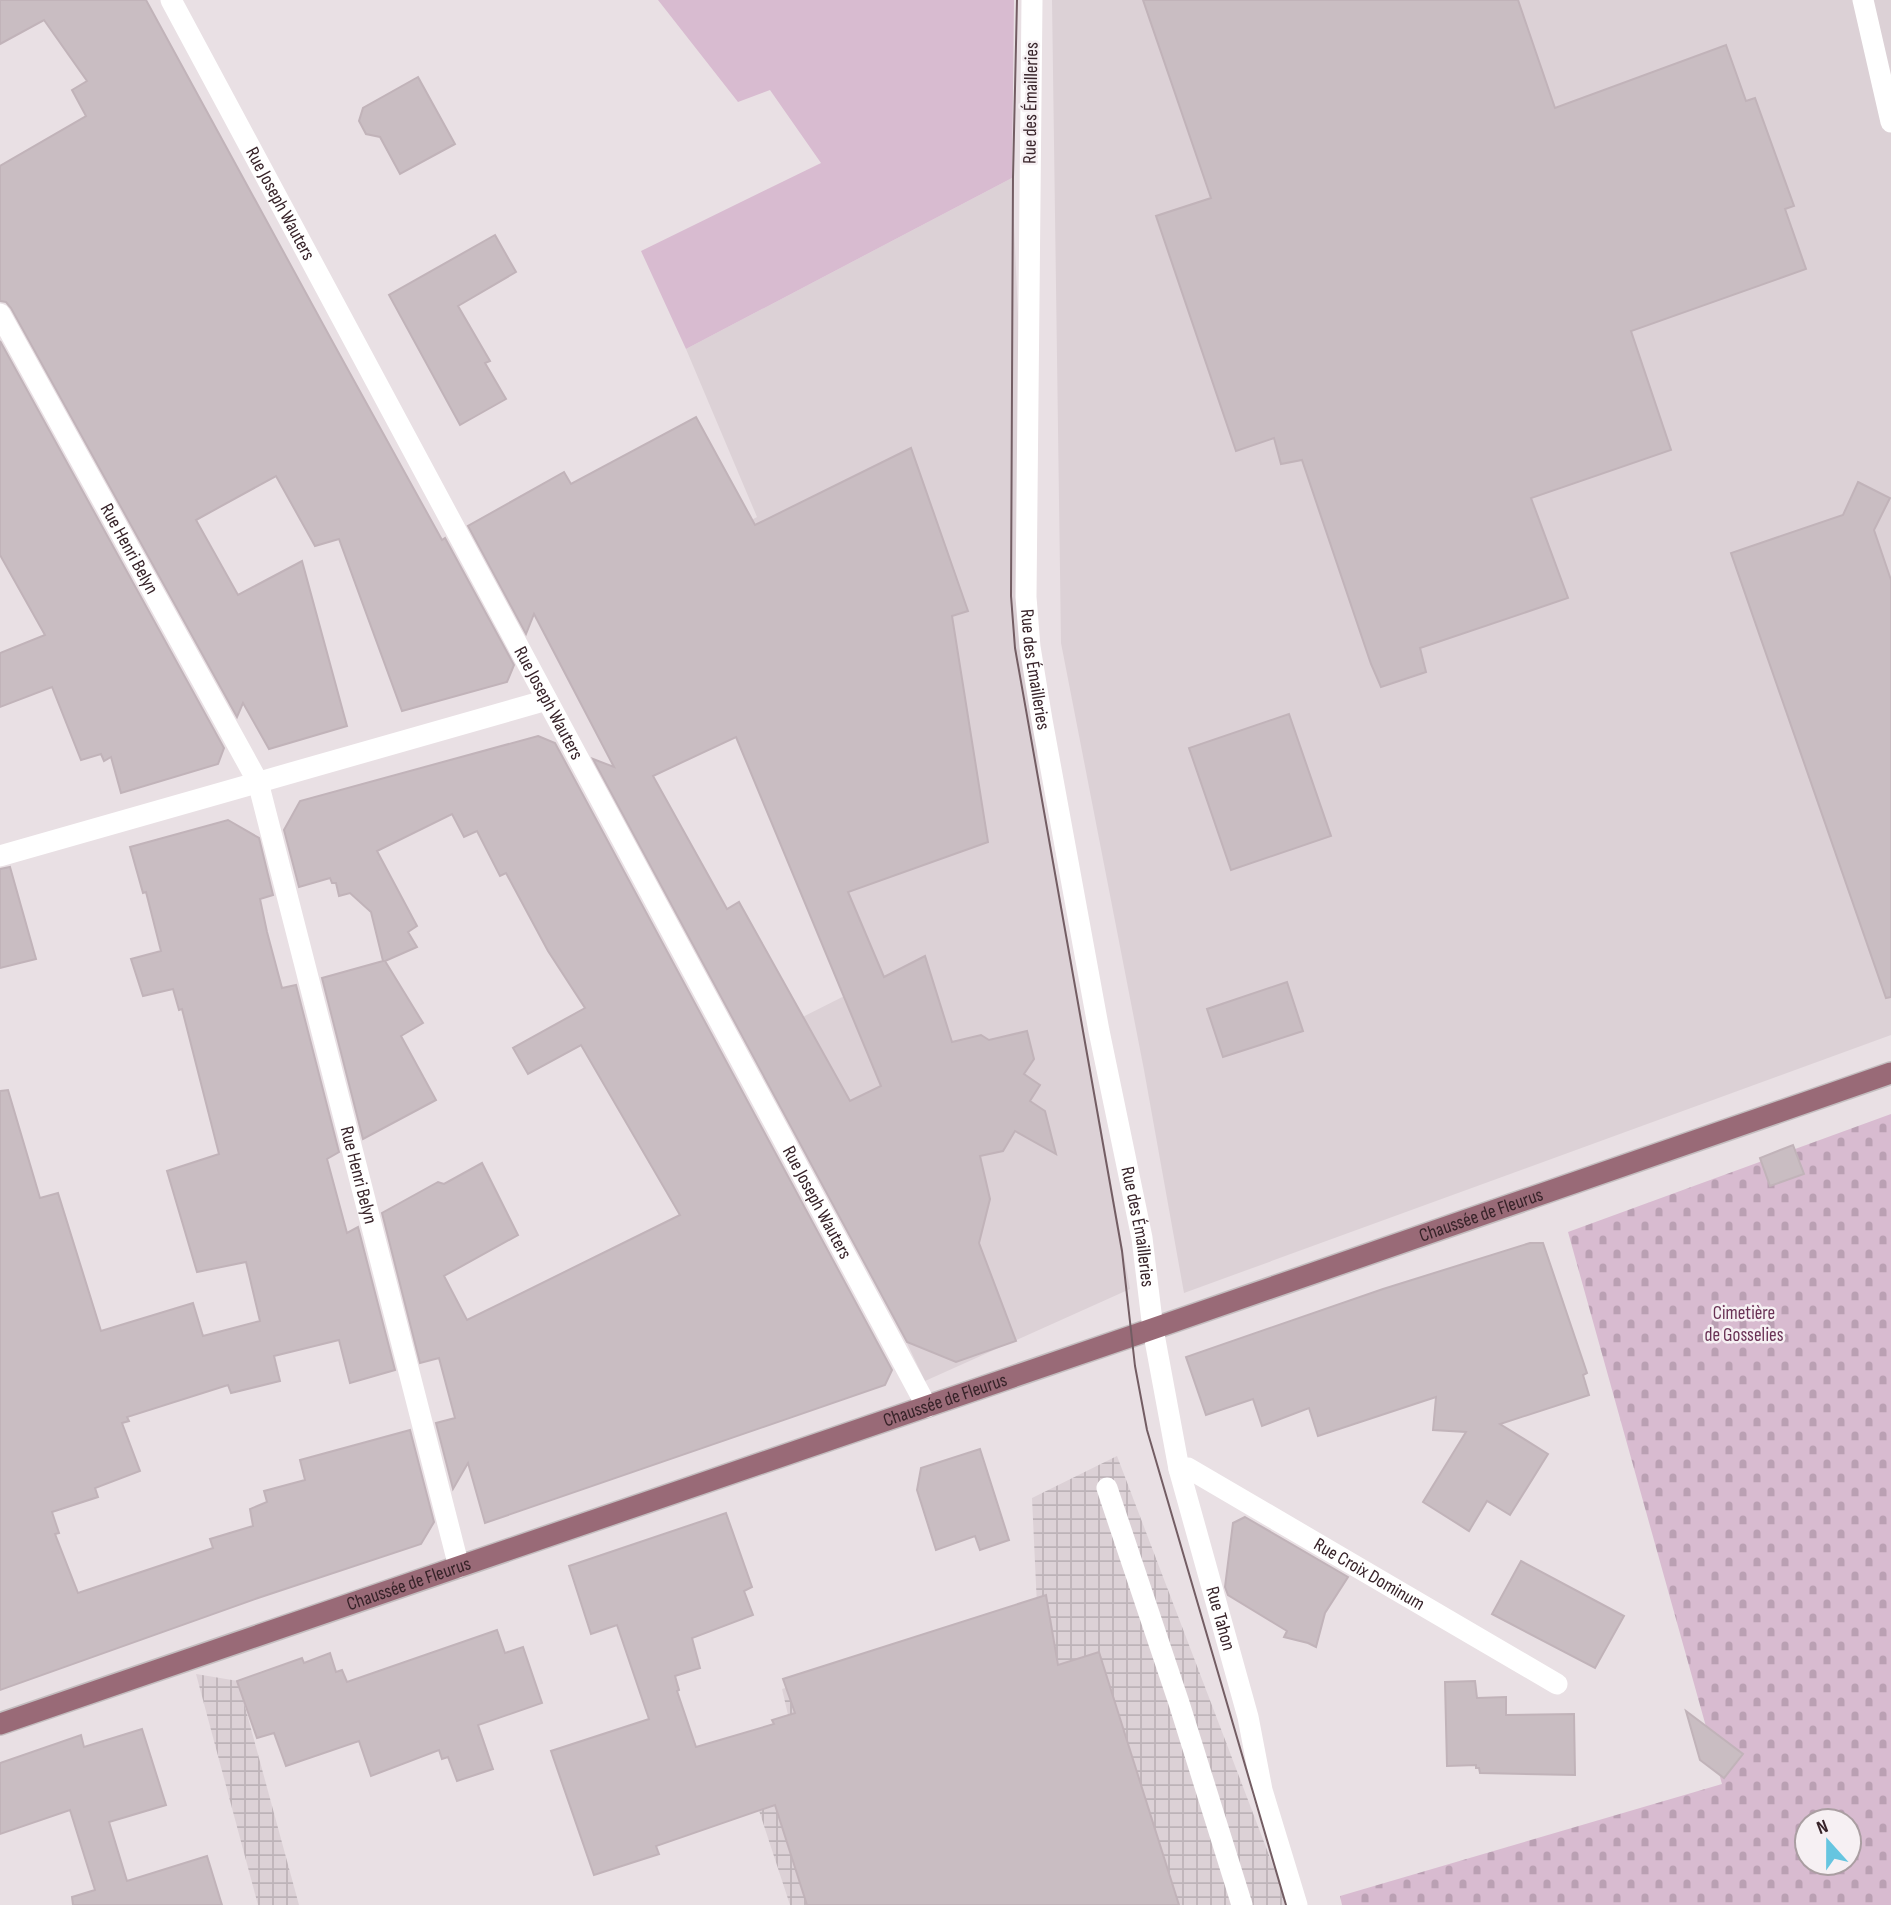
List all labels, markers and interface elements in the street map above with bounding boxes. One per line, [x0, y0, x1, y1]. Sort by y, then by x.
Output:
street label: Rue des Émailleries [1018, 42, 1044, 164]
street label: Rue Joseph Wauters [241, 143, 320, 264]
street label: Rue Henri Belyn [95, 499, 164, 598]
street label: Rue des Émailleries [1015, 608, 1055, 732]
street label: Rue Joseph Wauters [509, 642, 589, 764]
street label: Rue Henri Belyn [335, 1124, 382, 1226]
street label: Rue Joseph Wauters [777, 1142, 857, 1263]
street label: Rue des Émailleries [1116, 1164, 1159, 1288]
street label: Chaussée de Fleurus [1416, 1183, 1546, 1247]
park label: Cimetière de Gosselies [1705, 1302, 1784, 1347]
street label: Chaussée de Fleurus [880, 1368, 1010, 1432]
street label: Rue Croix Dominum [1310, 1533, 1429, 1615]
street label: Chaussée de Fleurus [344, 1552, 474, 1616]
street label: Rue Tahon [1201, 1584, 1240, 1653]
north arrow [1793, 1807, 1863, 1877]
text: N [1814, 1815, 1831, 1840]

